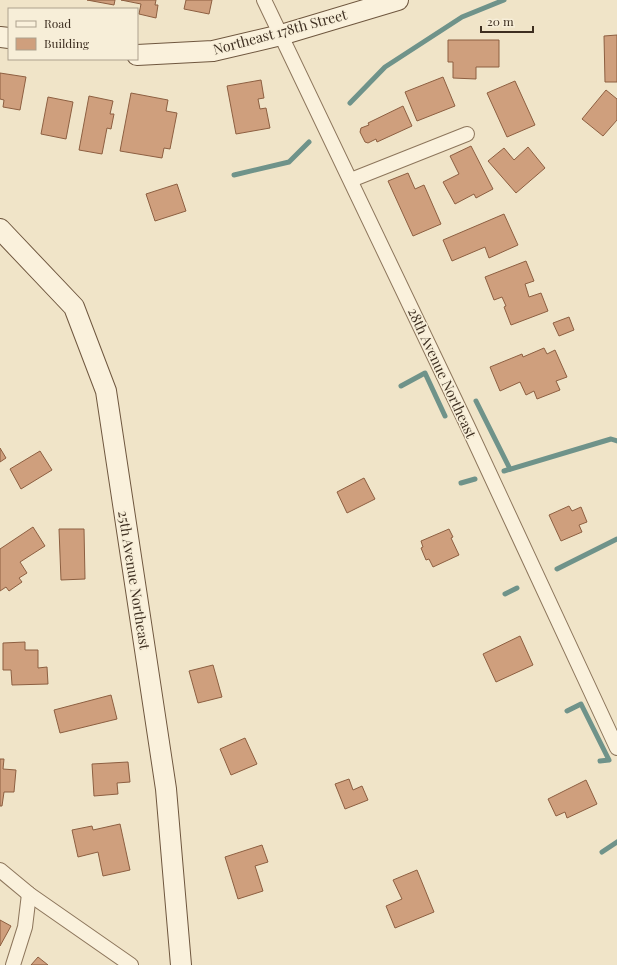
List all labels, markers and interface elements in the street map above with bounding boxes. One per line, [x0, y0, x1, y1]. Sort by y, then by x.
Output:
street label: Northeast 178th Street [211, 4, 350, 59]
legend [8, 8, 138, 60]
scale bar [481, 8, 533, 34]
text: 20 m [487, 13, 514, 29]
text: Road [44, 15, 71, 31]
text: Building [44, 35, 90, 51]
street label: 28th Avenue Northeast [404, 304, 481, 442]
street label: 25th Avenue Northeast [114, 509, 155, 652]

